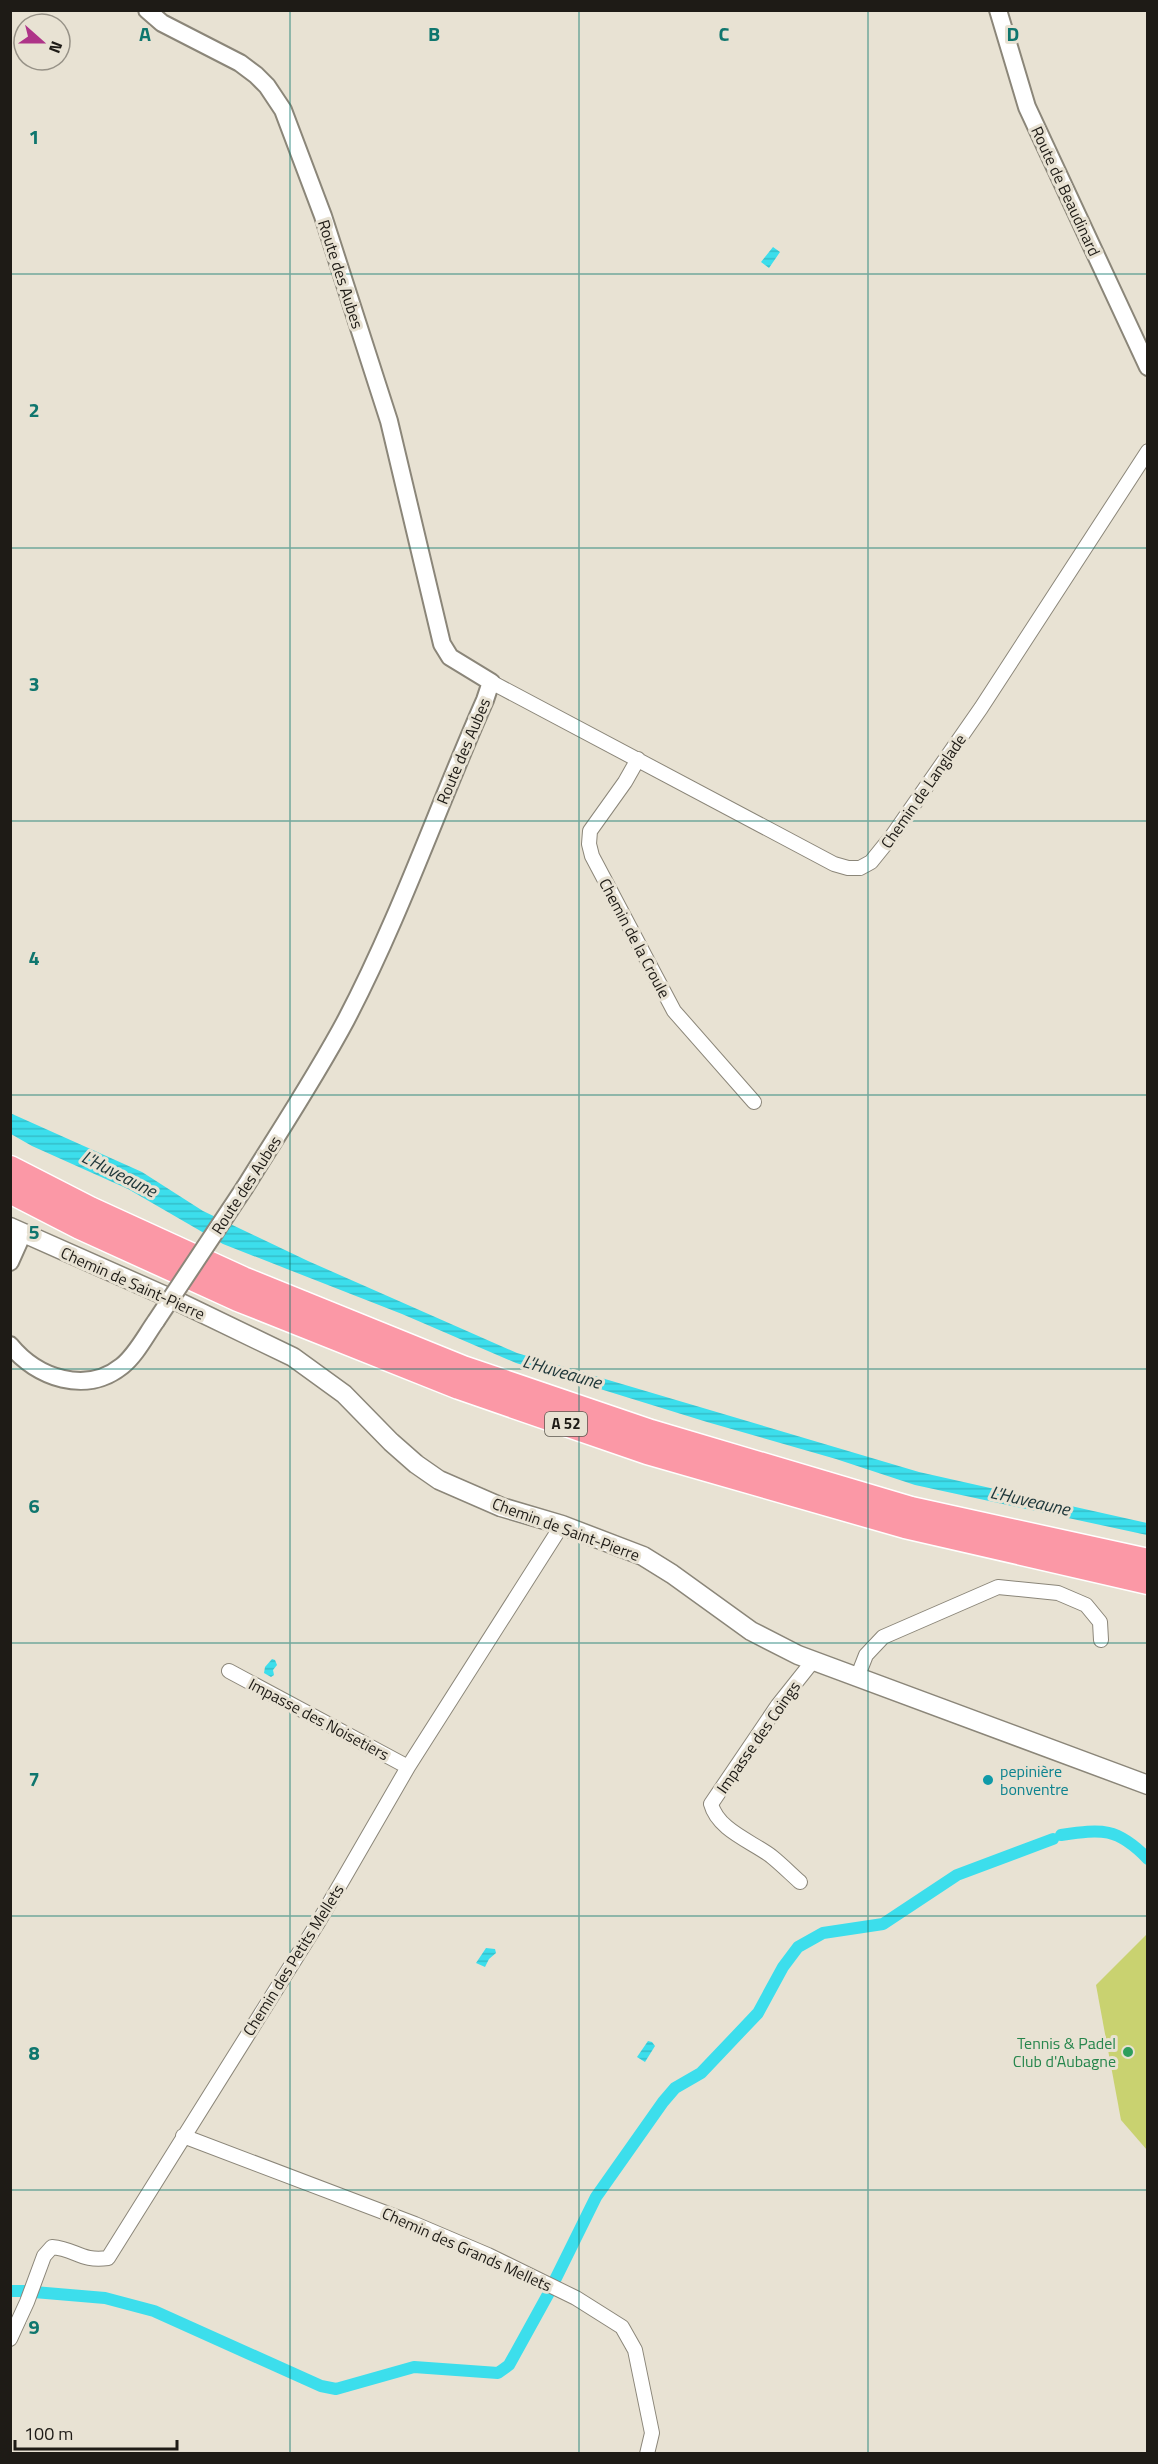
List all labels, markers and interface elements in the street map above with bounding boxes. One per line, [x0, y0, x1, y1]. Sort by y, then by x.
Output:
north arrow [12, 12, 72, 72]
text: A [139, 18, 151, 49]
text: B [428, 18, 440, 49]
text: C [719, 18, 730, 49]
text: D [1007, 18, 1019, 49]
text: N [43, 38, 69, 57]
text: 1 [28, 121, 40, 152]
street label: Route de Beaudinard [1025, 122, 1107, 260]
street label: Route des Aubes [312, 216, 370, 332]
text: 2 [28, 394, 40, 425]
text: 3 [28, 668, 40, 699]
street label: Route des Aubes [430, 694, 496, 808]
street label: Chemin de Langlade [874, 729, 972, 853]
street label: Chemin de la Croule [593, 874, 677, 1002]
text: 4 [28, 942, 40, 973]
street label: Route des Aubes [205, 1131, 287, 1239]
water label: L'Huveaune [77, 1143, 163, 1205]
text: 5 [28, 1216, 40, 1247]
street label: Chemin de Saint-Pierre [57, 1240, 209, 1326]
water label: L'Huveaune [519, 1347, 606, 1396]
road number: A 52 [545, 1412, 587, 1436]
water label: L'Huveaune [988, 1478, 1074, 1523]
text: 6 [28, 1490, 40, 1521]
street label: Chemin de Saint-Pierre [489, 1491, 643, 1567]
street label: Impasse des Noisetiers [244, 1672, 394, 1766]
street label: Impasse des Coings [710, 1676, 806, 1798]
place label: pepinière bonventre [1000, 1759, 1069, 1801]
text: 7 [28, 1763, 40, 1794]
marker: pepinière bonventre [981, 1773, 995, 1787]
street label: Chemin des Petits Mellets [236, 1879, 350, 2041]
place label: Tennis & Padel Club d'Aubagne [1013, 2031, 1116, 2073]
text: 8 [28, 2037, 40, 2068]
marker: Tennis & Padel Club d'Aubagne [1121, 2045, 1135, 2059]
street label: Chemin des Grands Mellets [378, 2201, 556, 2297]
text: 9 [28, 2311, 40, 2342]
scale bar [15, 2413, 177, 2451]
text: 100 m [24, 2420, 73, 2447]

